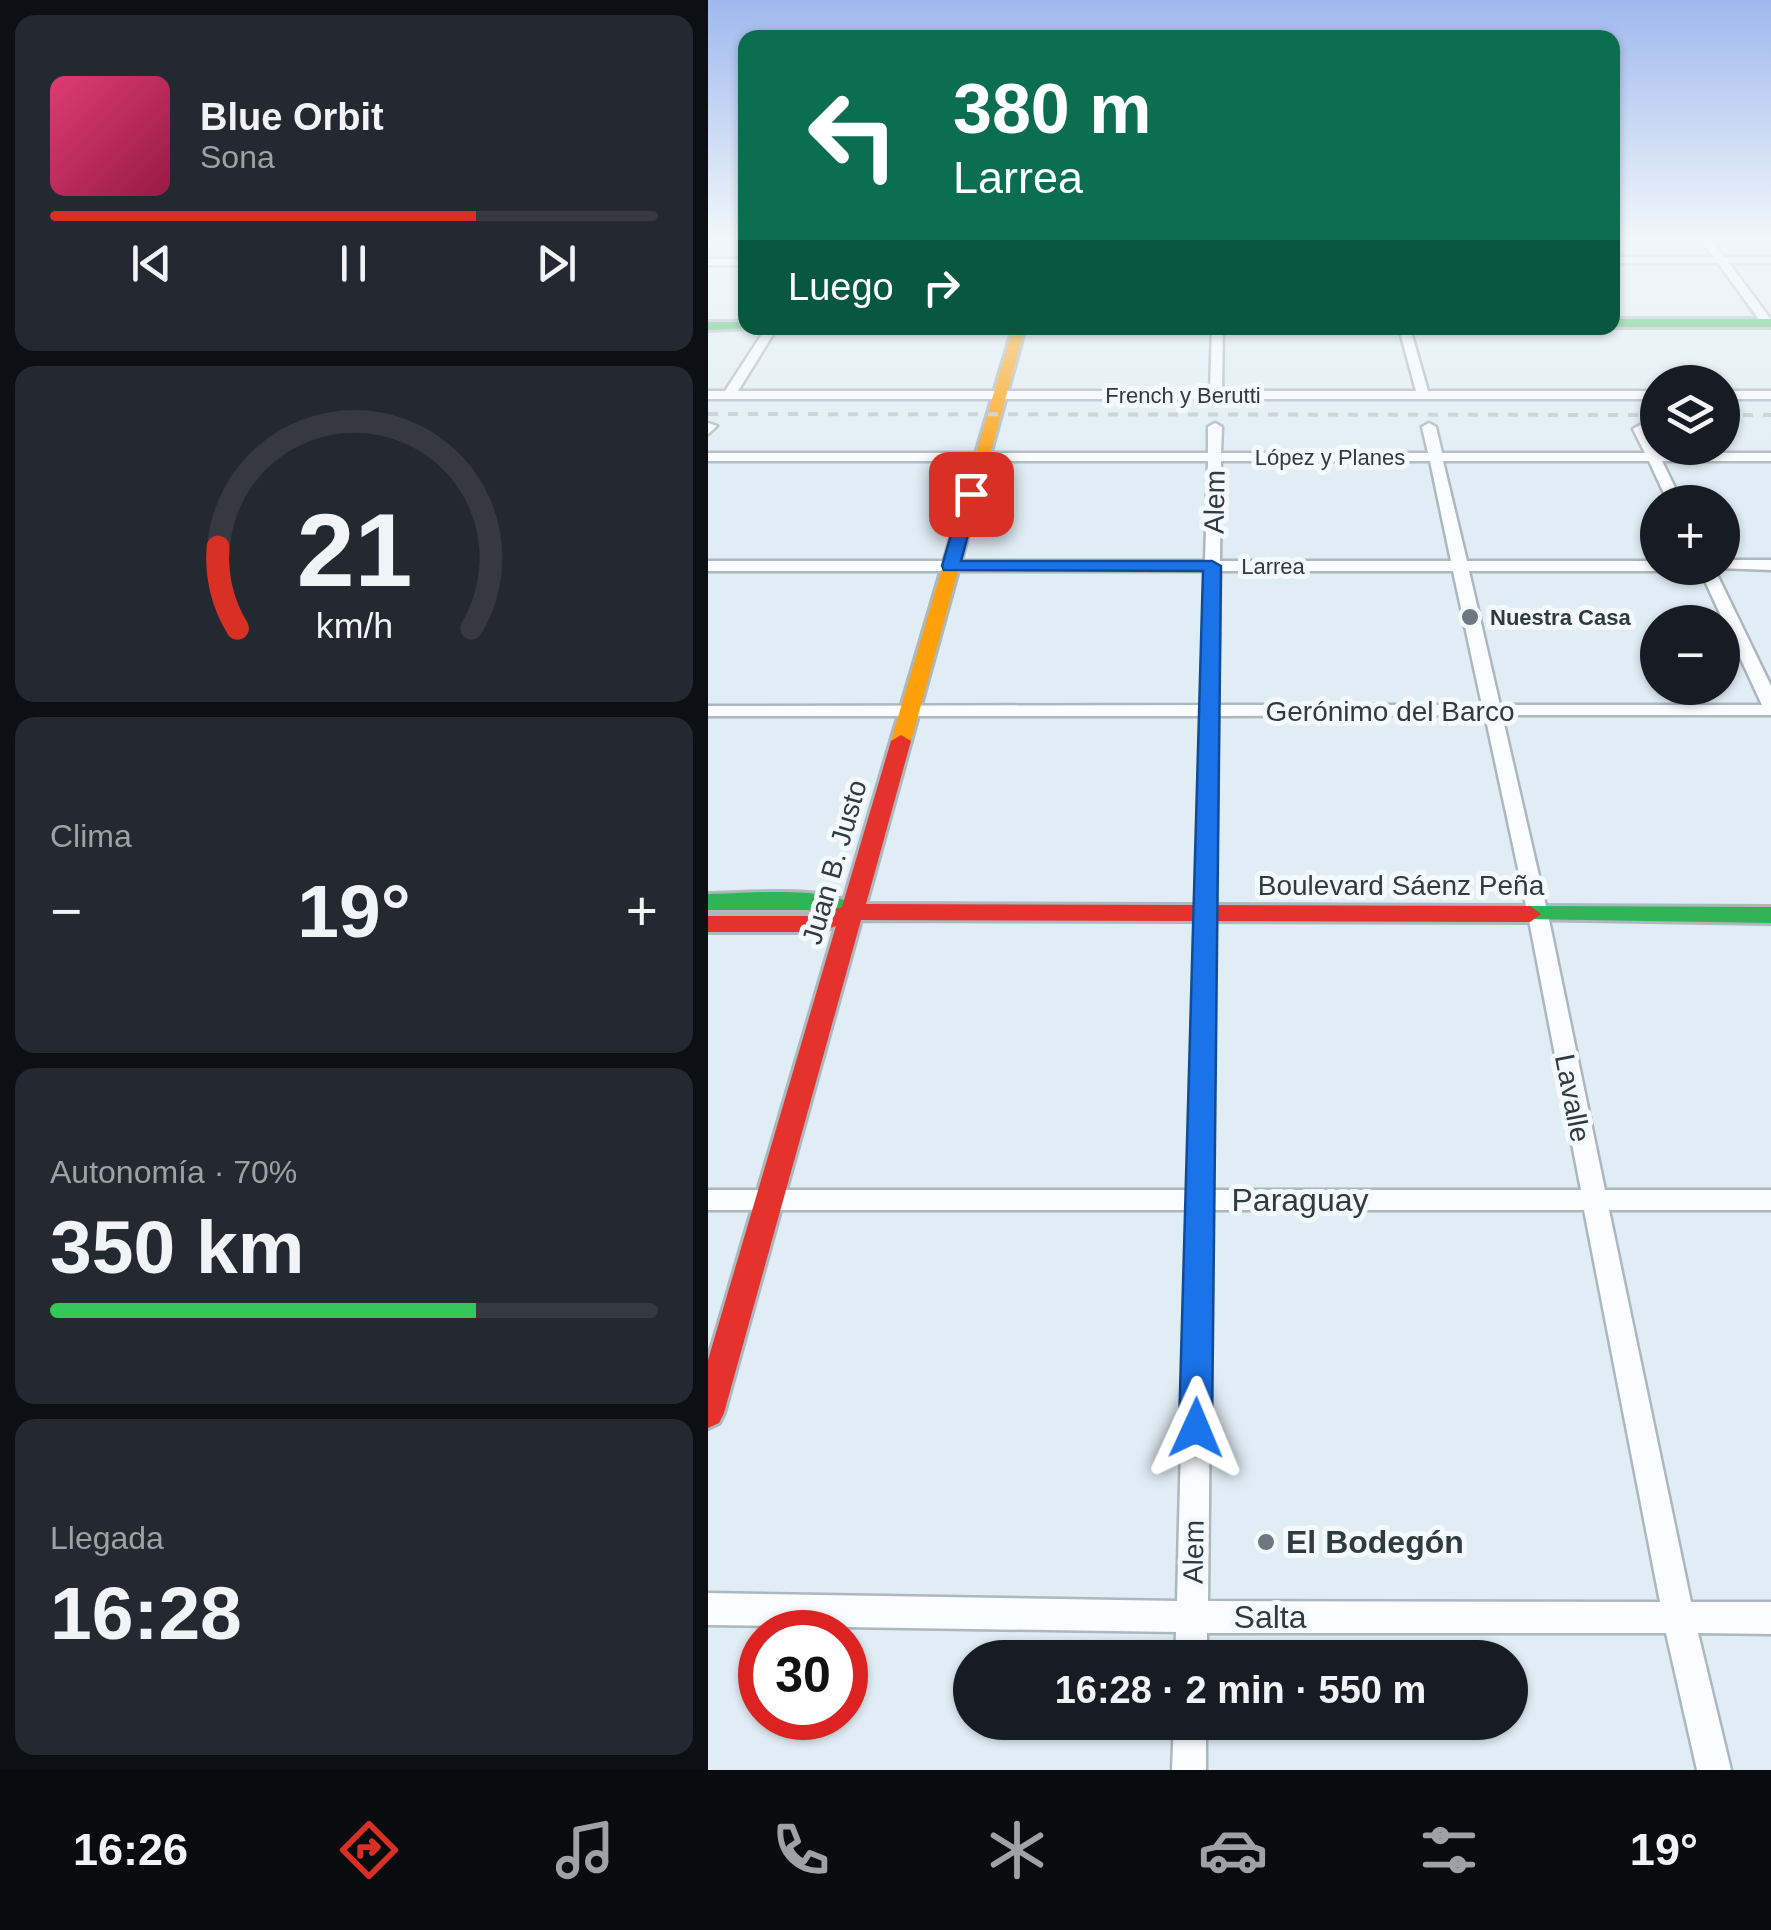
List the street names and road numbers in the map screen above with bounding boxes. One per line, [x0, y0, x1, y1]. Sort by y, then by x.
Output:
street label: French y Berutti [1105, 383, 1261, 408]
street label: López y Planes [1255, 445, 1405, 470]
street label: Alem [1198, 470, 1231, 534]
street label: Larrea [1241, 554, 1306, 579]
street label: Gerónimo del Barco [1265, 696, 1515, 727]
street label: Juan B. Justo [796, 776, 873, 948]
street label: Boulevard Sáenz Peña [1258, 870, 1545, 901]
street label: Lavalle [1549, 1052, 1596, 1145]
street label: Paraguay [1232, 1182, 1368, 1218]
street label: Alem [1177, 1520, 1210, 1584]
street label: Salta [1234, 1599, 1307, 1635]

